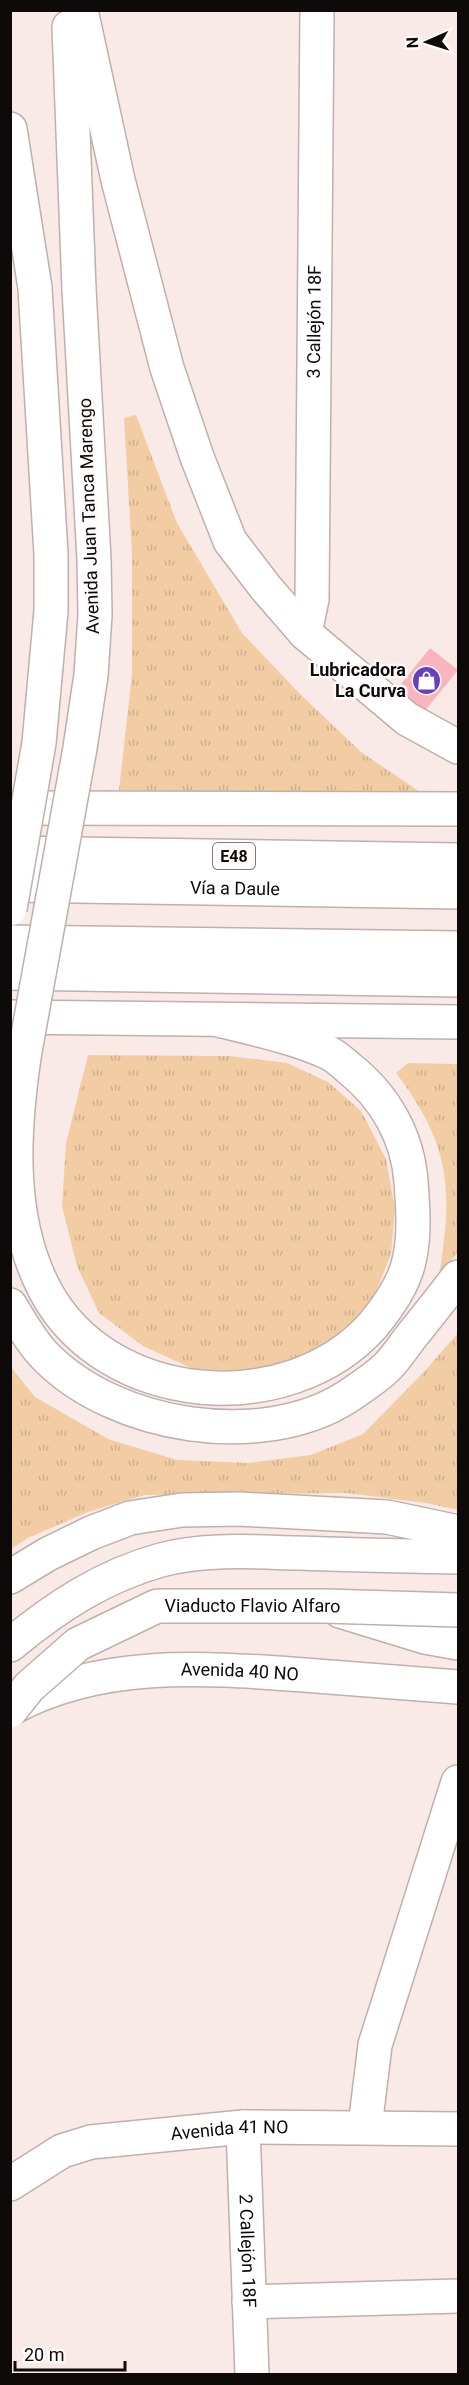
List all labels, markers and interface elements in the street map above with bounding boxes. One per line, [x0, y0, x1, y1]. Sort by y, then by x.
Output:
north arrow [397, 12, 457, 72]
text: N [403, 37, 422, 49]
street label: 3 Callejón 18F [303, 265, 325, 379]
street label: Avenida Juan Tanca Marengo [74, 398, 103, 634]
place label: Lubricadora La Curva [310, 659, 406, 701]
shop icon: Lubricadora La Curva [411, 664, 443, 696]
road number: E48 [213, 843, 255, 869]
street label: Vía a Daule [190, 877, 280, 899]
street label: Viaducto Flavio Alfaro [165, 1595, 341, 1616]
street label: Avenida 40 NO [181, 1658, 300, 1685]
street label: Avenida 41 NO [169, 2116, 289, 2144]
street label: 2 Callejón 18F [235, 2194, 261, 2308]
scale bar [15, 2334, 124, 2372]
text: 20 m [24, 2344, 64, 2365]

